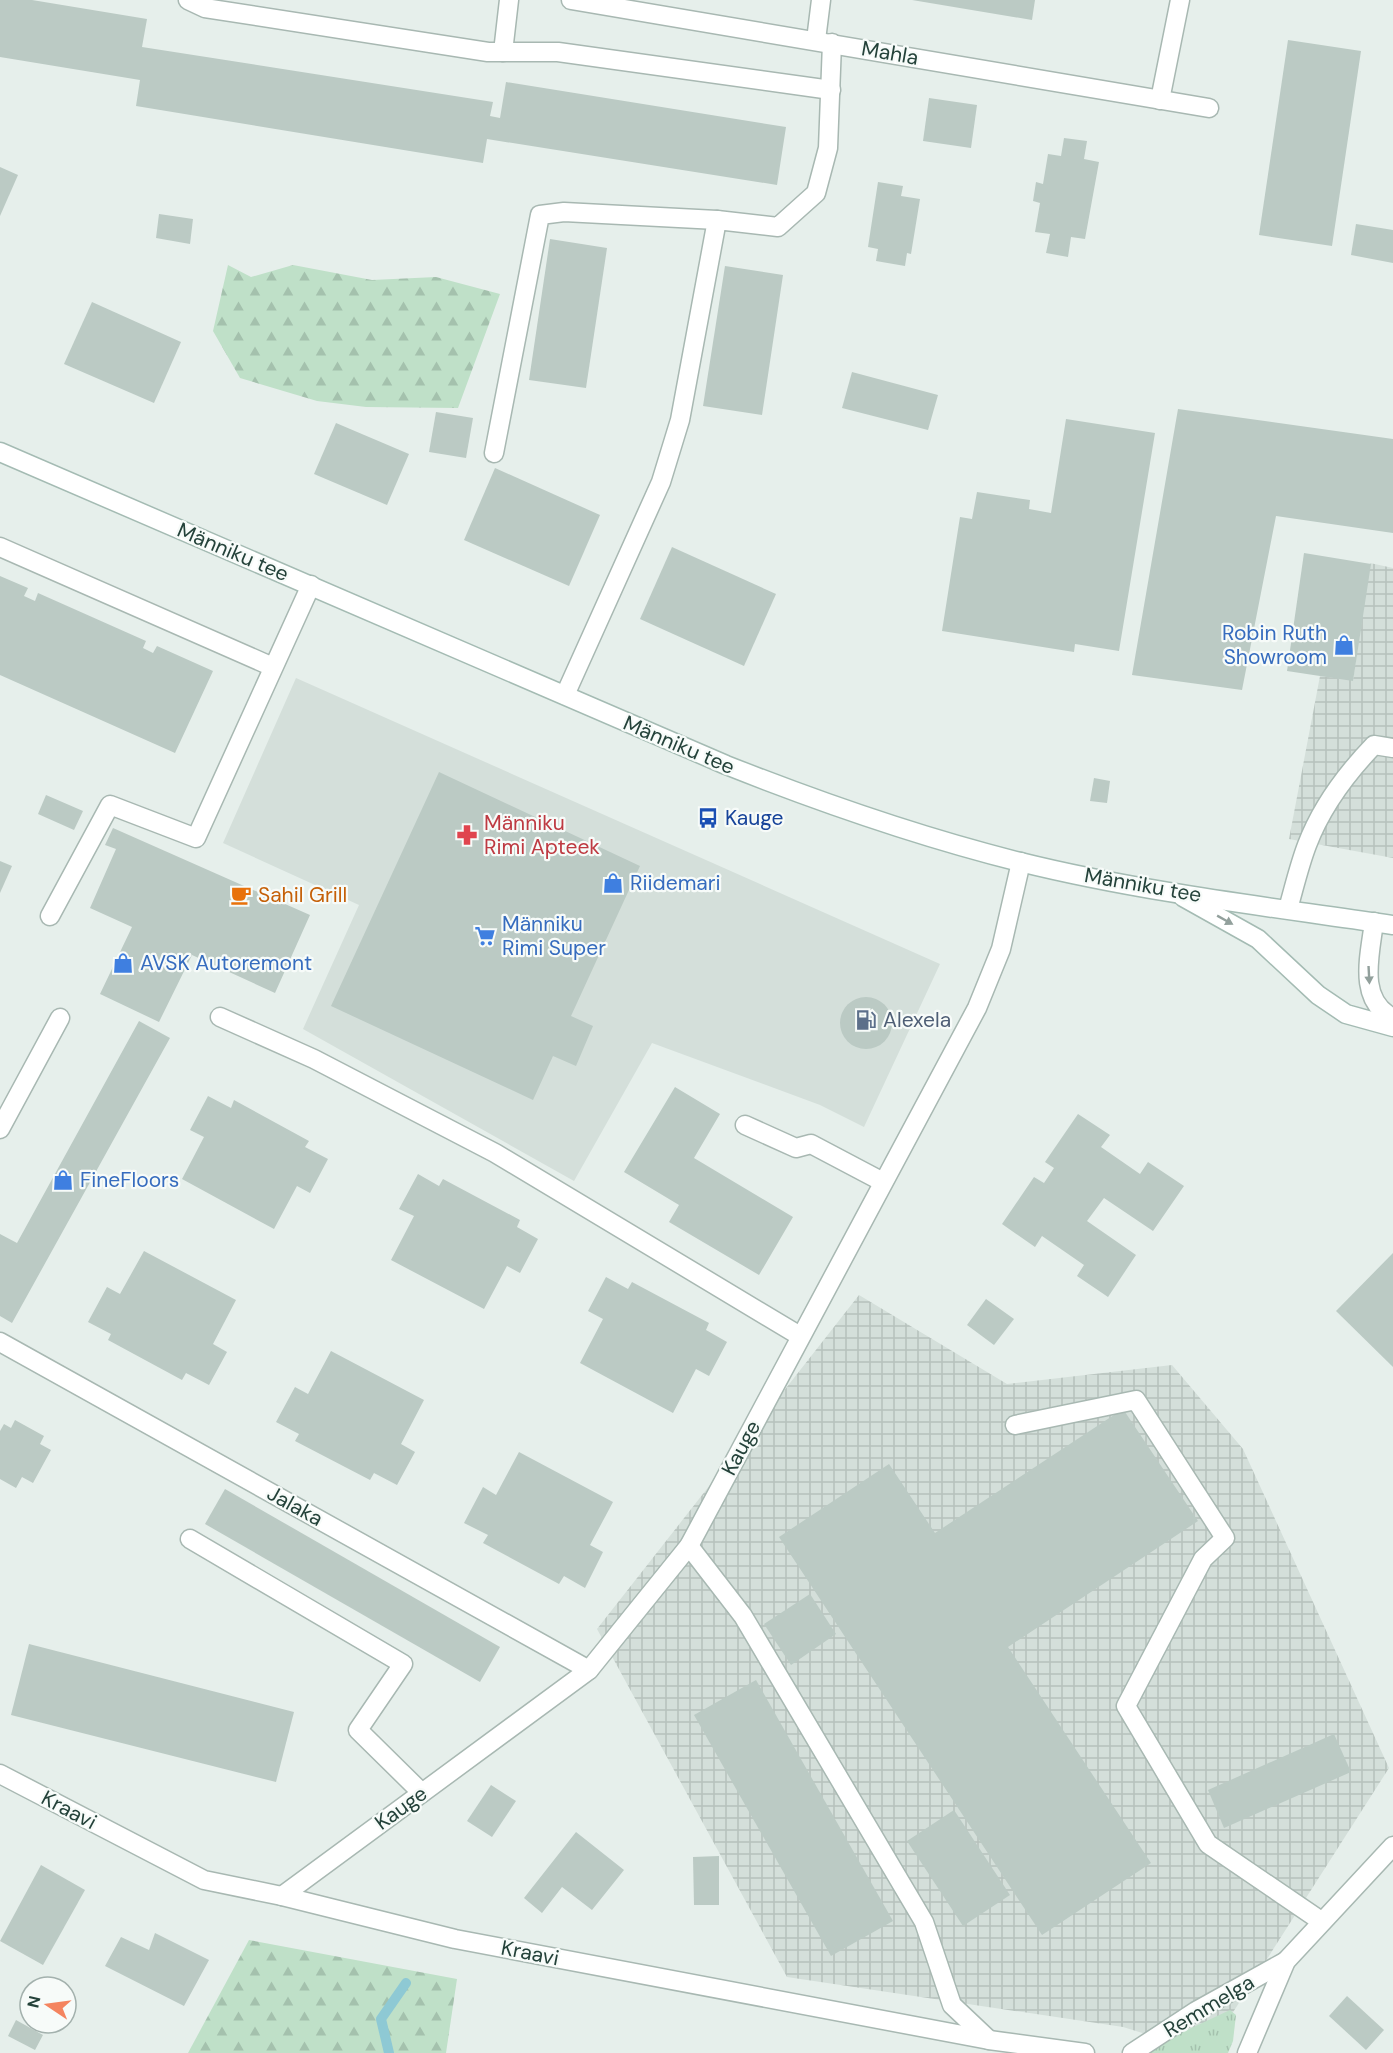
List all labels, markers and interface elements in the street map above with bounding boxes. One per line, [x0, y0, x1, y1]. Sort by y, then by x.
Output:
street label: Mahla [859, 34, 921, 72]
street label: Männiku tee [173, 516, 293, 588]
place label: Robin Ruth Showroom [1222, 619, 1327, 671]
shop icon: Robin Ruth Showroom [1332, 633, 1356, 657]
street label: Männiku tee [619, 709, 739, 781]
place label: Kauge [725, 804, 784, 832]
bus stop icon: Kauge [696, 806, 720, 830]
place label: Männiku Rimi Apteek [484, 809, 600, 861]
pharmacy icon: Männiku Rimi Apteek [455, 823, 479, 847]
street label: Männiku tee [1082, 861, 1204, 909]
place label: Riidemari [630, 869, 721, 897]
shop icon: Riidemari [601, 871, 625, 895]
place label: Sahil Grill [258, 881, 347, 909]
cafe icon: Sahil Grill [229, 883, 253, 907]
place label: Männiku Rimi Super [502, 910, 606, 962]
one-way arrow [1216, 915, 1233, 925]
supermarket icon: Männiku Rimi Super [473, 924, 497, 948]
place label: AVSK Autoremont [140, 949, 312, 977]
shop icon: AVSK Autoremont [111, 951, 135, 975]
one-way arrow [1365, 966, 1374, 985]
place label: Alexela [883, 1006, 951, 1034]
fuel station icon: Alexela [854, 1008, 878, 1032]
place label: FineFloors [80, 1166, 179, 1194]
shop icon: FineFloors [51, 1168, 75, 1192]
street label: Kauge [715, 1416, 767, 1480]
street label: Jalaka [262, 1479, 328, 1533]
street label: Kauge [369, 1779, 433, 1837]
street label: Kraavi [37, 1784, 101, 1836]
street label: Kraavi [499, 1934, 561, 1972]
street label: Remmelga [1159, 1968, 1259, 2044]
north arrow [18, 1975, 78, 2035]
text: N [22, 1994, 45, 2010]

